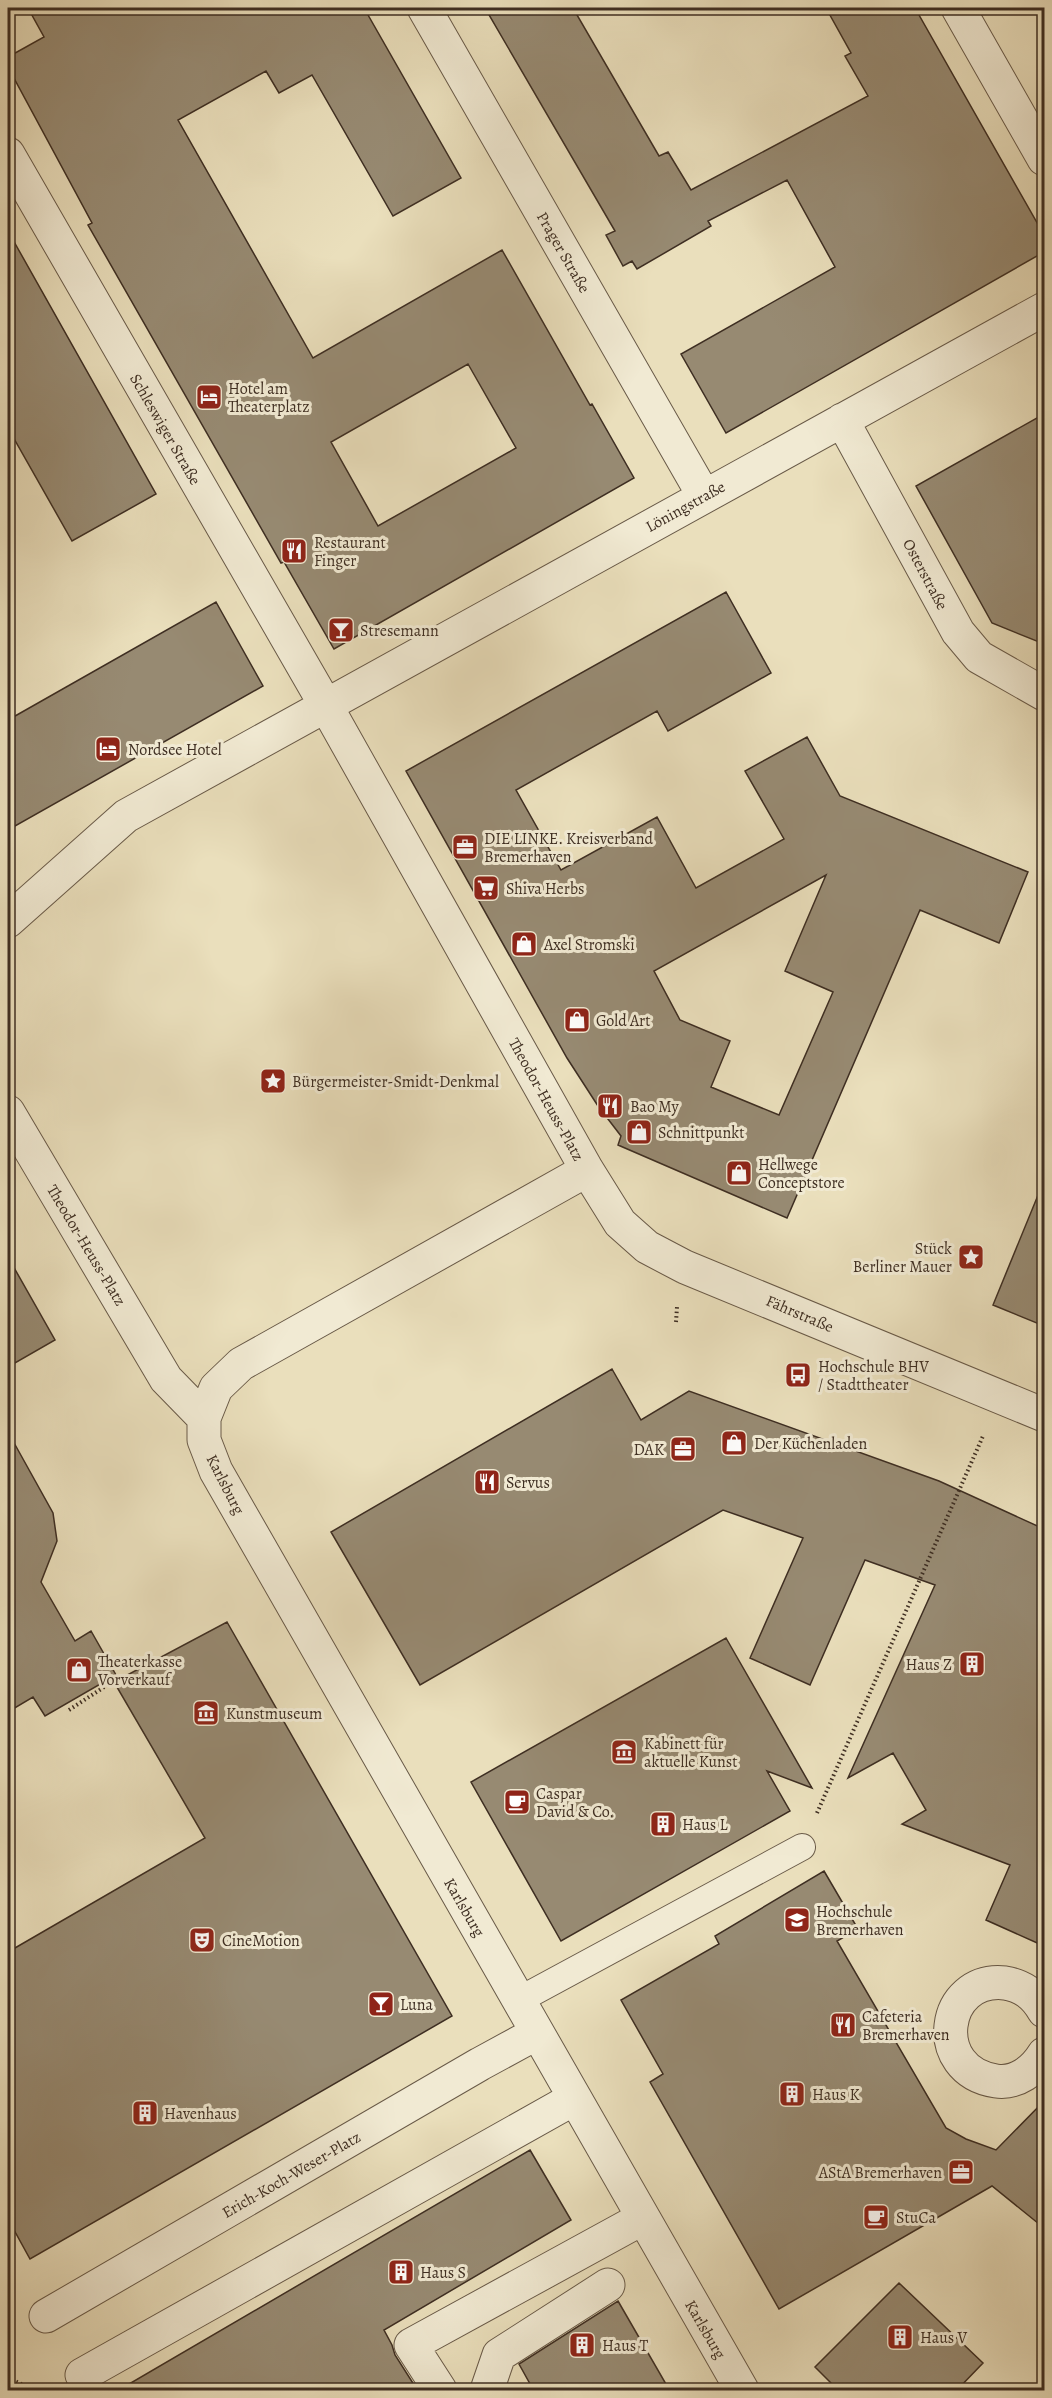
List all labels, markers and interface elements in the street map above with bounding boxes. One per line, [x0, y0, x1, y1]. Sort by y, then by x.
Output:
street label: Prager Straße [531, 208, 595, 297]
street label: Schleswiger Straße [124, 370, 206, 489]
place label: Hotel am Theaterplatz [228, 378, 310, 418]
hotel icon: Hotel am Theaterplatz [194, 382, 224, 412]
street label: Löningstraße [642, 476, 729, 538]
place label: Restaurant Finger [314, 532, 386, 572]
street label: Osterstraße [897, 535, 953, 614]
restaurant icon: Restaurant Finger [279, 536, 309, 566]
bar icon: Stresemann [326, 615, 356, 645]
place label: Stresemann [360, 620, 439, 642]
hotel icon: Nordsee Hotel [93, 734, 123, 764]
place label: Nordsee Hotel [128, 739, 222, 761]
place label: DIE LINKE. Kreisverband Bremerhaven [484, 828, 654, 868]
office icon: DIE LINKE. Kreisverband Bremerhaven [450, 832, 480, 862]
supermarket icon: Shiva Herbs [471, 873, 501, 903]
place label: Shiva Herbs [506, 878, 584, 900]
shop icon: Axel Stromski [509, 929, 539, 959]
place label: Axel Stromski [543, 934, 635, 956]
shop icon: Gold Art [562, 1005, 592, 1035]
place label: Gold Art [596, 1010, 650, 1032]
street label: Theodor-Heuss-Platz [503, 1034, 589, 1165]
place icon: Bürgermeister-Smidt-Denkmal [258, 1066, 288, 1096]
place label: Bürgermeister-Smidt-Denkmal [292, 1071, 499, 1093]
restaurant icon: Bao My [595, 1091, 625, 1121]
place label: Bao My [630, 1096, 679, 1118]
shop icon: Schnittpunkt [624, 1117, 654, 1147]
place label: Schnittpunkt [658, 1122, 744, 1144]
place label: Hellwege Conceptstore [758, 1154, 845, 1194]
shop icon: Hellwege Conceptstore [724, 1158, 754, 1188]
street label: Theodor-Heuss-Platz [41, 1181, 131, 1310]
place label: Stück Berliner Mauer [853, 1238, 952, 1278]
place icon: Stück Berliner Mauer [956, 1242, 986, 1272]
street label: Fährstraße [762, 1290, 837, 1338]
place label: Hochschule BHV / Stadttheater [818, 1356, 929, 1396]
bus stop icon: Hochschule BHV / Stadttheater [783, 1360, 813, 1390]
shop icon: Der Küchenladen [719, 1428, 749, 1458]
place label: Der Küchenladen [754, 1433, 867, 1455]
office icon: DAK [668, 1434, 698, 1464]
place label: DAK [634, 1439, 664, 1461]
street label: Karlsburg [201, 1451, 250, 1518]
restaurant icon: Servus [472, 1467, 502, 1497]
place label: Servus [506, 1472, 550, 1494]
building icon: Haus Z [957, 1649, 987, 1679]
place label: Theaterkasse Vorverkauf [97, 1651, 182, 1691]
place label: Haus Z [905, 1654, 952, 1676]
shop icon: Theaterkasse Vorverkauf [64, 1655, 94, 1685]
museum icon: Kunstmuseum [191, 1698, 221, 1728]
place label: Kunstmuseum [226, 1703, 322, 1725]
place label: Kabinett für aktuelle Kunst [644, 1733, 738, 1773]
museum icon: Kabinett für aktuelle Kunst [609, 1737, 639, 1767]
place label: Caspar David & Co. [536, 1783, 614, 1823]
cafe icon: Caspar David & Co. [502, 1787, 532, 1817]
building icon: Haus L [648, 1809, 678, 1839]
place label: Haus L [682, 1814, 728, 1836]
street label: Karlsburg [438, 1874, 490, 1941]
place label: Hochschule Bremerhaven [816, 1901, 904, 1941]
school or university icon: Hochschule Bremerhaven [782, 1905, 812, 1935]
theatre icon: CineMotion [187, 1925, 217, 1955]
place label: CineMotion [222, 1930, 300, 1952]
bar icon: Luna [366, 1989, 396, 2019]
place label: Luna [400, 1994, 434, 2016]
place label: Cafeteria Bremerhaven [862, 2006, 950, 2046]
restaurant icon: Cafeteria Bremerhaven [828, 2010, 858, 2040]
building icon: Haus K [777, 2079, 807, 2109]
place label: Haus K [812, 2084, 860, 2106]
building icon: Havenhaus [130, 2098, 160, 2128]
place label: Havenhaus [164, 2103, 237, 2125]
street label: Erich-Koch-Weser-Platz [218, 2126, 365, 2224]
office icon: AStA Bremerhaven [946, 2157, 976, 2187]
place label: AStA Bremerhaven [818, 2162, 942, 2184]
cafe icon: StuCa [861, 2202, 891, 2232]
place label: StuCa [896, 2207, 936, 2229]
building icon: Haus S [386, 2257, 416, 2287]
place label: Haus S [420, 2262, 466, 2284]
street label: Karlsburg [679, 2296, 731, 2363]
building icon: Haus V [885, 2322, 915, 2352]
place label: Haus V [920, 2327, 967, 2349]
building icon: Haus T [567, 2330, 597, 2360]
place label: Haus T [602, 2335, 648, 2357]

